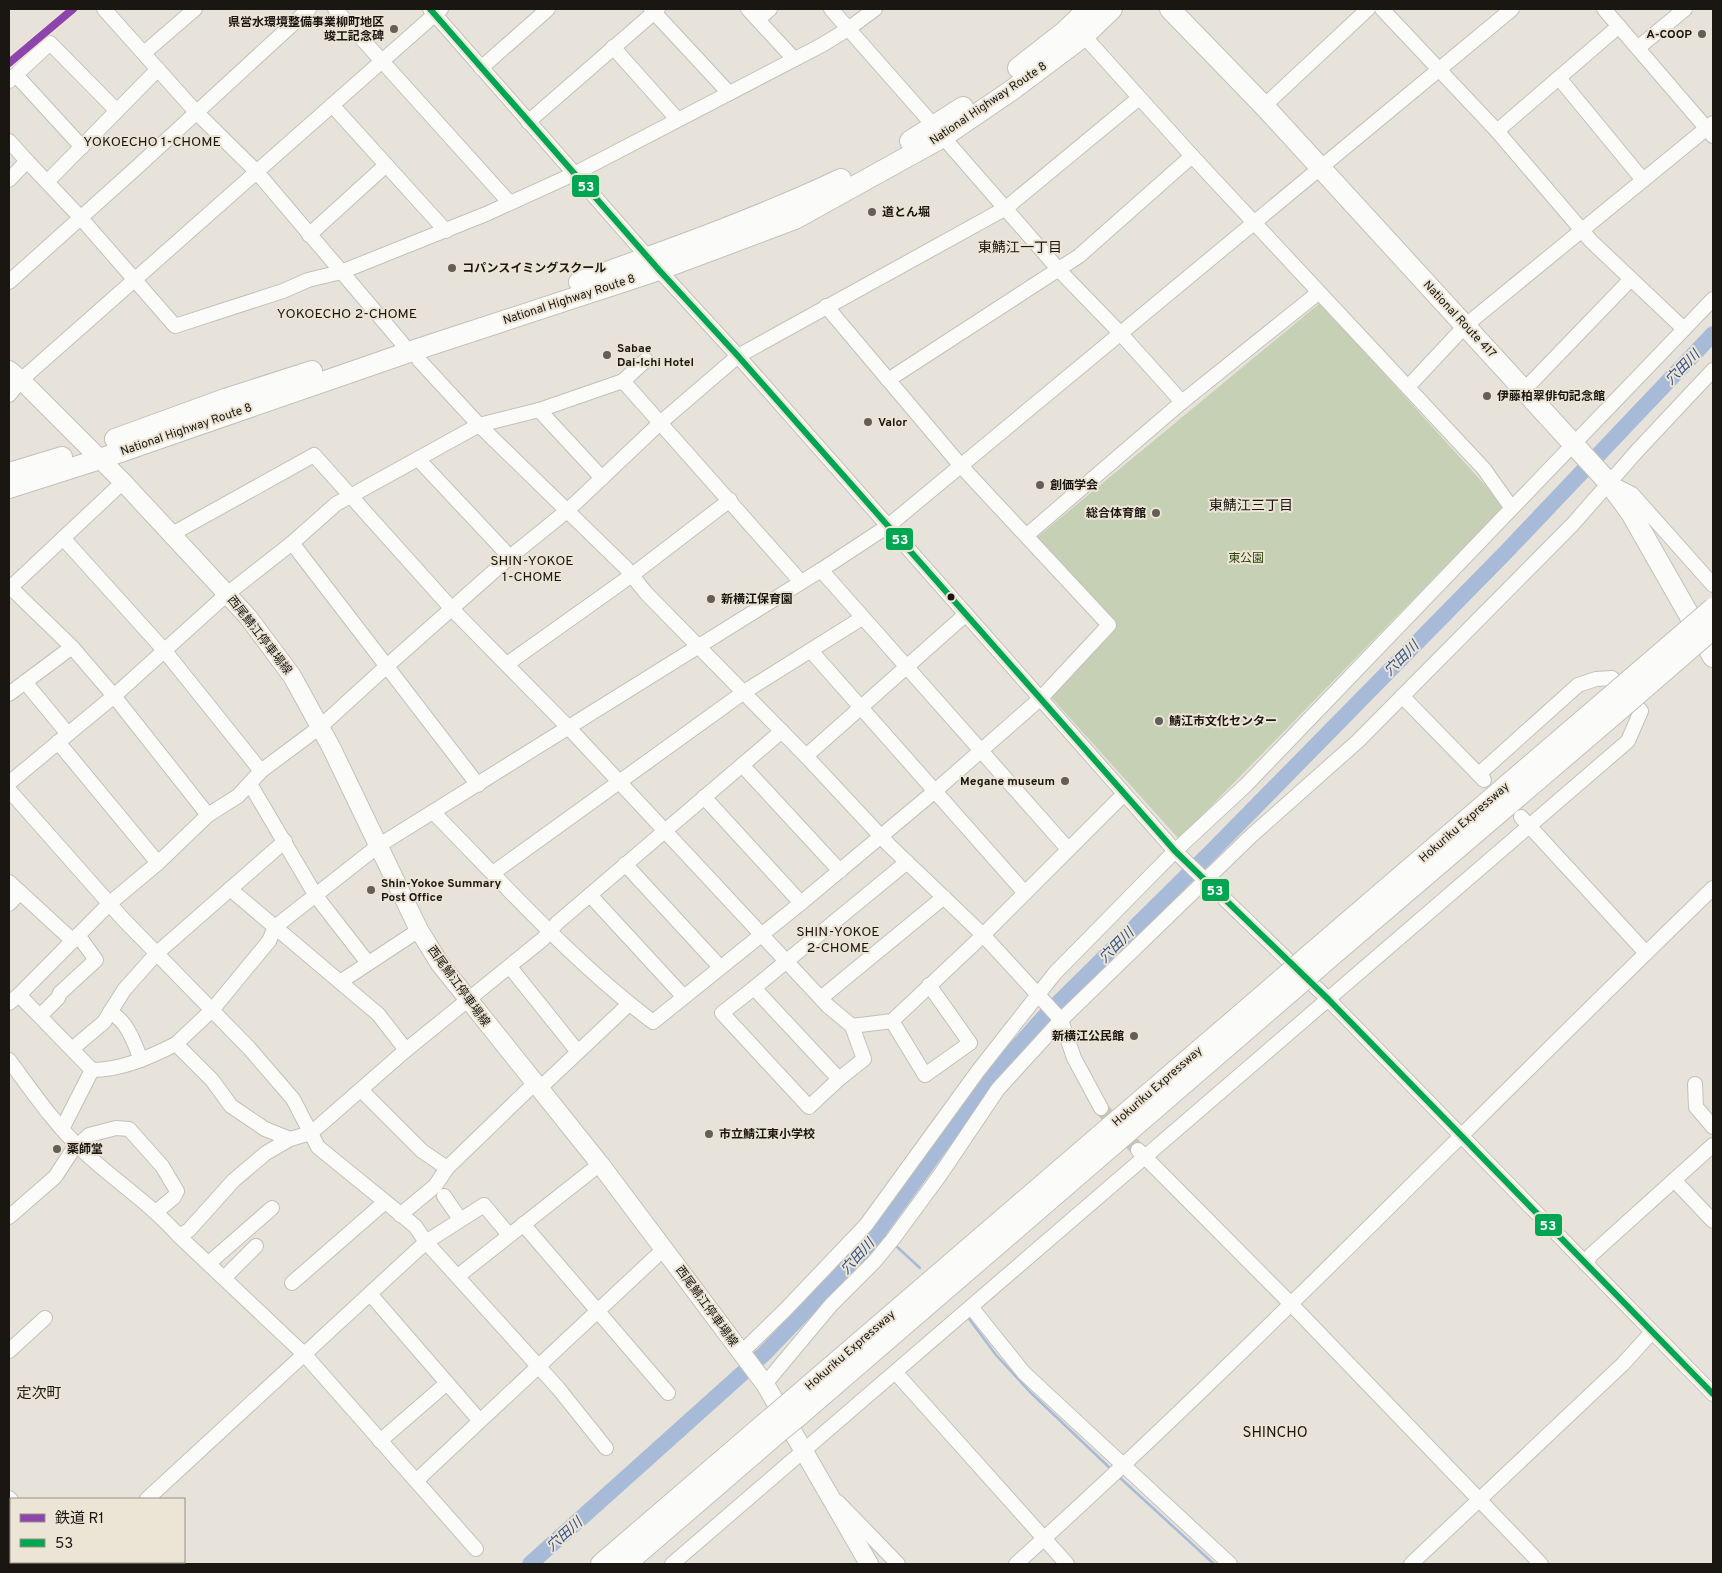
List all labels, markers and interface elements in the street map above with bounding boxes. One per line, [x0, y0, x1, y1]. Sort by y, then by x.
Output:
place label: 県営水環境整備事業柳町地区 竣工記念碑 [228, 15, 384, 45]
marker: 県営水環境整備事業柳町地区 竣工記念碑 [388, 23, 400, 35]
place label: A-COOP [1646, 27, 1692, 43]
marker: A-COOP [1696, 28, 1708, 40]
street label: National Highway Route 8 [927, 59, 1050, 149]
district label: YOKOECHO 1-CHOME [83, 134, 221, 151]
line badge: 53 [571, 174, 600, 198]
text: 53 [578, 179, 594, 196]
place label: 道とん堀 [882, 205, 930, 221]
marker: 道とん堀 [866, 206, 878, 218]
district label: 東鯖江一丁目 [978, 240, 1062, 257]
place label: コパンスイミングスクール [462, 261, 606, 277]
marker: コパンスイミングスクール [446, 262, 458, 274]
street label: National Highway Route 8 [501, 271, 638, 329]
street label: National Route 417 [1419, 278, 1499, 362]
district label: YOKOECHO 2-CHOME [277, 306, 417, 323]
place label: Sabae Dai-Ichi Hotel [617, 341, 694, 371]
water label: 穴田川 [1662, 346, 1705, 389]
marker: Sabae Dai-Ichi Hotel [601, 349, 613, 361]
place label: 伊藤柏翠俳句記念館 [1497, 389, 1605, 405]
marker: 伊藤柏翠俳句記念館 [1481, 390, 1493, 402]
street label: National Highway Route 8 [118, 400, 254, 460]
place label: Valor [878, 415, 907, 431]
marker: Valor [862, 416, 874, 428]
place label: 創価学会 [1050, 478, 1098, 494]
marker: 創価学会 [1034, 479, 1046, 491]
district label: 東鯖江三丁目 [1209, 498, 1293, 515]
place label: 総合体育館 [1086, 506, 1146, 522]
marker: 総合体育館 [1150, 507, 1162, 519]
line badge: 53 [885, 527, 914, 551]
text: 53 [892, 532, 908, 549]
park label: 東公園 [1228, 551, 1264, 567]
district label: SHIN-YOKOE 1-CHOME [490, 553, 574, 586]
place label: 新横江保育園 [721, 592, 793, 608]
unlabelled marker [946, 592, 956, 602]
street label: 西尾鯖江停車場線 [223, 593, 295, 678]
marker: 新横江保育園 [705, 593, 717, 605]
water label: 穴田川 [1381, 637, 1424, 680]
place label: 鯖江市文化センター [1169, 714, 1277, 730]
marker: 鯖江市文化センター [1153, 715, 1165, 727]
place label: Megane museum [960, 774, 1055, 790]
marker: Megane museum [1059, 775, 1071, 787]
street label: Hokuriku Expressway [1416, 779, 1513, 866]
place label: Shin-Yokoe Summary Post Office [381, 876, 502, 906]
line badge: 53 [1201, 878, 1230, 902]
text: 53 [1207, 883, 1223, 900]
marker: Shin-Yokoe Summary Post Office [365, 884, 377, 896]
district label: SHIN-YOKOE 2-CHOME [796, 924, 880, 957]
water label: 穴田川 [1096, 924, 1139, 967]
street label: 西尾鯖江停車場線 [424, 943, 493, 1030]
place label: 新横江公民館 [1052, 1029, 1124, 1045]
marker: 新横江公民館 [1128, 1030, 1140, 1042]
street label: Hokuriku Expressway [1109, 1043, 1206, 1130]
place label: 市立鯖江東小学校 [719, 1127, 815, 1143]
marker: 市立鯖江東小学校 [703, 1128, 715, 1140]
place label: 薬師堂 [67, 1142, 103, 1158]
marker: 薬師堂 [51, 1143, 63, 1155]
line badge: 53 [1534, 1213, 1563, 1237]
text: 53 [1540, 1218, 1556, 1235]
water label: 穴田川 [838, 1234, 880, 1278]
street label: 西尾鯖江停車場線 [672, 1263, 741, 1350]
street label: Hokuriku Expressway [802, 1307, 899, 1394]
district label: 定次町 [16, 1385, 62, 1404]
district label: SHINCHO [1242, 1424, 1308, 1443]
legend [10, 1498, 185, 1563]
text: 鉄道 R1 [55, 1510, 104, 1529]
water label: 穴田川 [544, 1513, 588, 1555]
text: 53 [55, 1535, 73, 1554]

